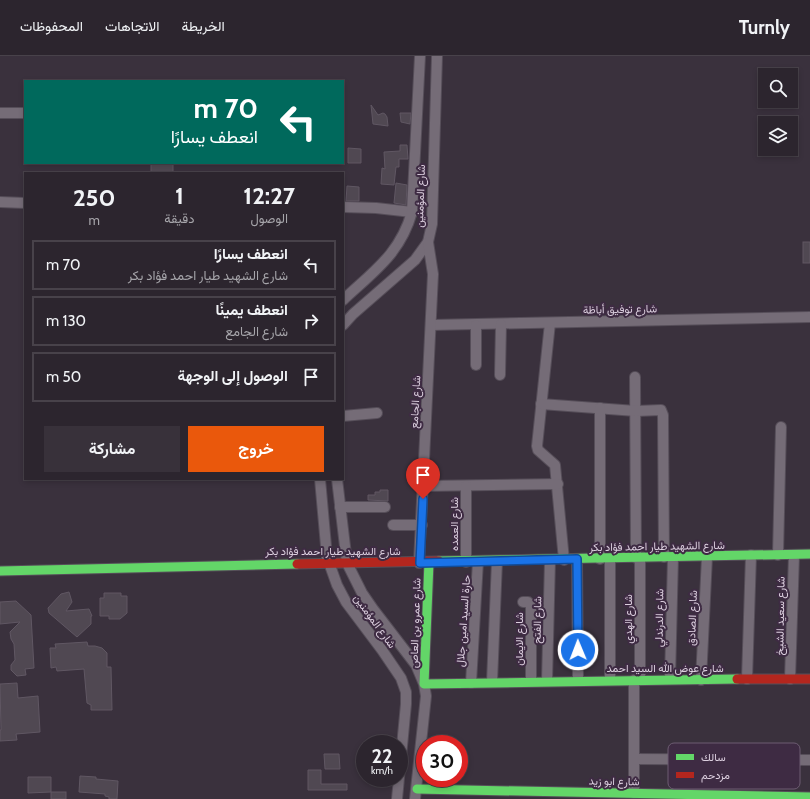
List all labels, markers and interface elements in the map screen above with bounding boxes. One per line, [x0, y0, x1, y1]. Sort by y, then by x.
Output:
text: Turnly [739, 16, 790, 39]
text: المحفوظات [20, 17, 83, 35]
text: الاتجاهات [105, 17, 159, 35]
text: الخريطة [181, 17, 225, 35]
map controls [758, 68, 798, 156]
button: search [758, 68, 798, 108]
text: 70 m [194, 91, 258, 125]
icon: left [272, 96, 324, 148]
button: layers [758, 116, 798, 156]
text: انعطف يسارًا [171, 126, 258, 148]
street label: شارع المؤمنين [412, 164, 429, 228]
text: 1 [175, 181, 184, 210]
text: 12:27 [243, 181, 295, 210]
text: 250 [73, 183, 115, 212]
text: دقيقة [164, 210, 194, 226]
text: الوصول [250, 210, 288, 226]
text: m [88, 212, 100, 228]
text: انعطف يسارًا [214, 245, 288, 263]
icon: left [300, 254, 322, 276]
text: 70 m [46, 256, 80, 274]
text: شارع الشهيد طيار احمد فؤاد بكر [128, 267, 288, 283]
text: انعطف يمينًا [215, 301, 288, 319]
street label: شارع توفيق أباظة [583, 301, 658, 318]
icon: right [300, 310, 322, 332]
text: 130 m [46, 312, 86, 330]
text: شارع الجامع [225, 323, 288, 339]
icon: arrive [300, 366, 322, 388]
text: الوصول إلى الوجهة [178, 367, 288, 385]
text: 50 m [46, 368, 81, 386]
street label: شارع الجامع [407, 375, 424, 429]
button: مشاركة [44, 426, 180, 472]
button: خروج [188, 426, 324, 472]
pin [406, 458, 440, 499]
icon: arrive [412, 464, 434, 486]
street label: شارع العمده [447, 497, 462, 551]
street label: شارع الشهيد طيار احمد فؤاد بكر [588, 538, 725, 555]
street label: شارع الشهيد طيار احمد فؤاد بكر [264, 544, 401, 559]
street label: حارة السيد امين جلال [453, 574, 473, 668]
street label: شارع سعيد الشيخ [772, 576, 789, 656]
street label: شارع عمرو بن العاص [406, 577, 425, 668]
street label: شارع الدرندلي [651, 588, 670, 647]
street label: شارع الصادق [684, 590, 701, 646]
street label: شارع المؤمنين [350, 591, 399, 652]
street label: شارع الهدي [621, 594, 638, 644]
street label: شارع الفتح [530, 596, 545, 644]
street label: شارع الايمان [512, 612, 527, 666]
position arrow [557, 629, 599, 671]
street label: شارع عوض الله السيد احمد [606, 661, 724, 676]
speed limit sign: 30 [416, 735, 468, 787]
legend [668, 743, 800, 789]
text: 22 [371, 744, 393, 768]
text: سالك [701, 750, 726, 764]
text: km/h [371, 764, 393, 777]
text: مزدحم [701, 768, 730, 783]
street label: شارع ابو زيد [588, 774, 640, 789]

